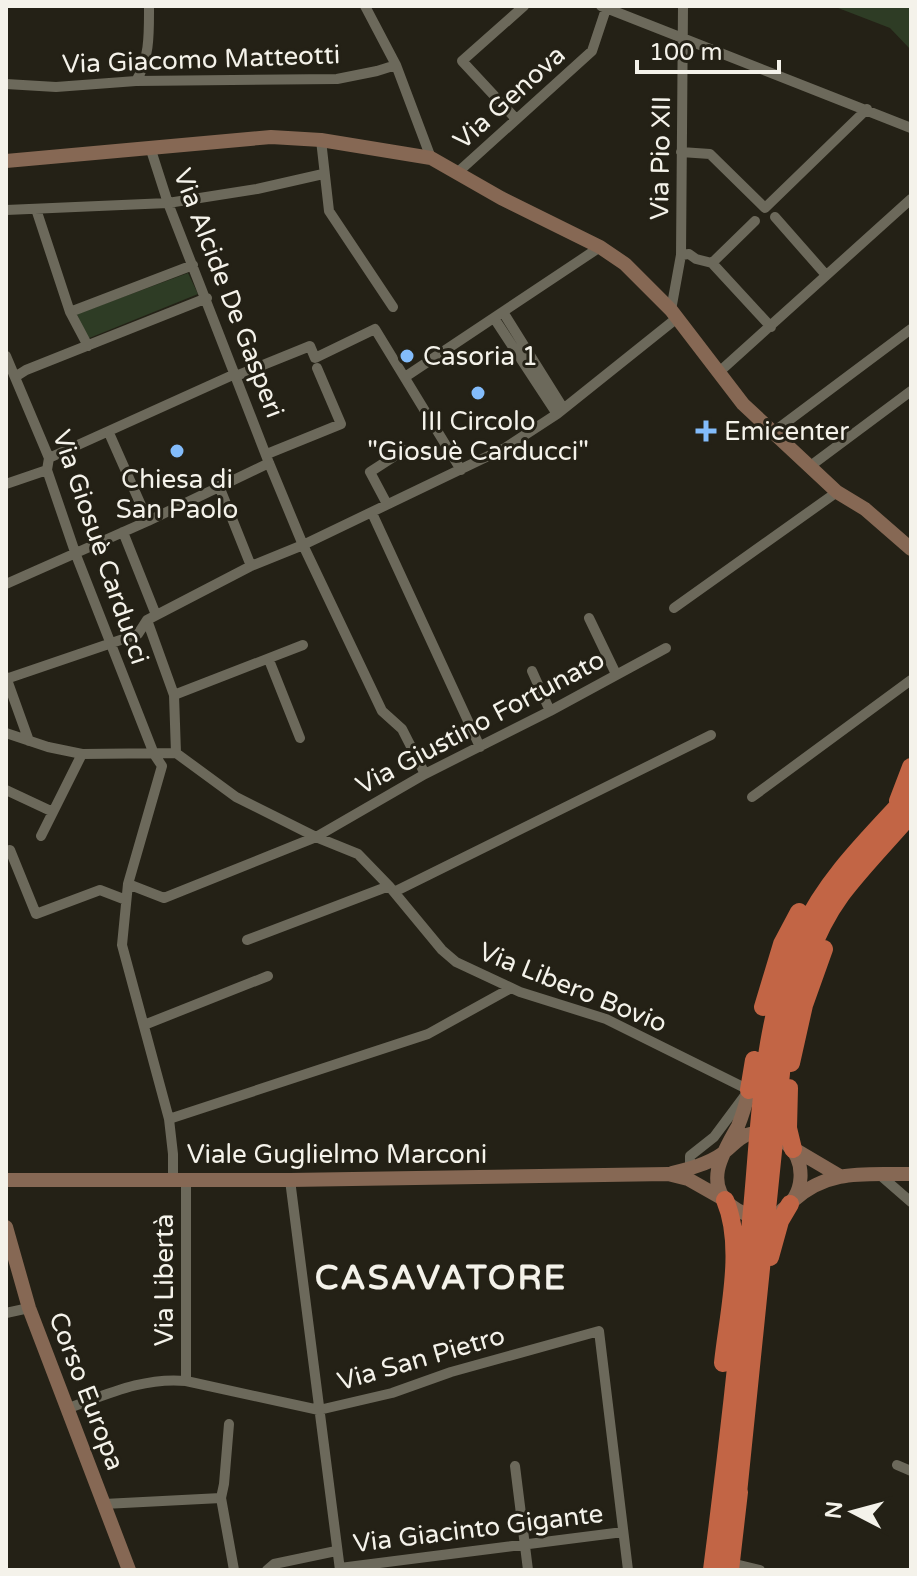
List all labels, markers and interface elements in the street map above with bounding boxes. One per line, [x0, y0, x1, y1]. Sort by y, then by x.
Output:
scale bar [637, 24, 779, 74]
text: 100 m [649, 38, 723, 67]
street label: Via Giacomo Matteotti [61, 39, 341, 80]
street label: Via Genova [447, 39, 572, 156]
street label: Via Pio XII [644, 96, 677, 220]
street label: Via Alcide De Gasperi [167, 164, 290, 422]
place label: Casoria 1 [423, 341, 538, 372]
marker: Casoria 1 [398, 347, 416, 365]
marker: III Circolo "Giosuè Carducci" [469, 384, 487, 402]
place label: III Circolo "Giosuè Carducci" [367, 406, 589, 467]
place label: Emicenter [724, 416, 849, 447]
marker: Emicenter [695, 420, 717, 442]
street label: Via Giosuè Carducci [46, 426, 155, 668]
marker: Chiesa di San Paolo [168, 442, 186, 460]
place label: Chiesa di San Paolo [116, 464, 238, 525]
street label: Via Giustino Fortunato [351, 644, 610, 801]
street label: Via Libero Bovio [474, 936, 671, 1039]
street label: Viale Guglielmo Marconi [187, 1139, 487, 1170]
street label: Via Libertà [149, 1214, 180, 1346]
district label: CASAVATORE [315, 1258, 567, 1299]
street label: Corso Europa [42, 1308, 131, 1475]
street label: Via San Pietro [334, 1320, 508, 1397]
north arrow [813, 1472, 893, 1552]
street label: Via Giacinto Gigante [351, 1498, 605, 1559]
text: N [820, 1500, 848, 1520]

